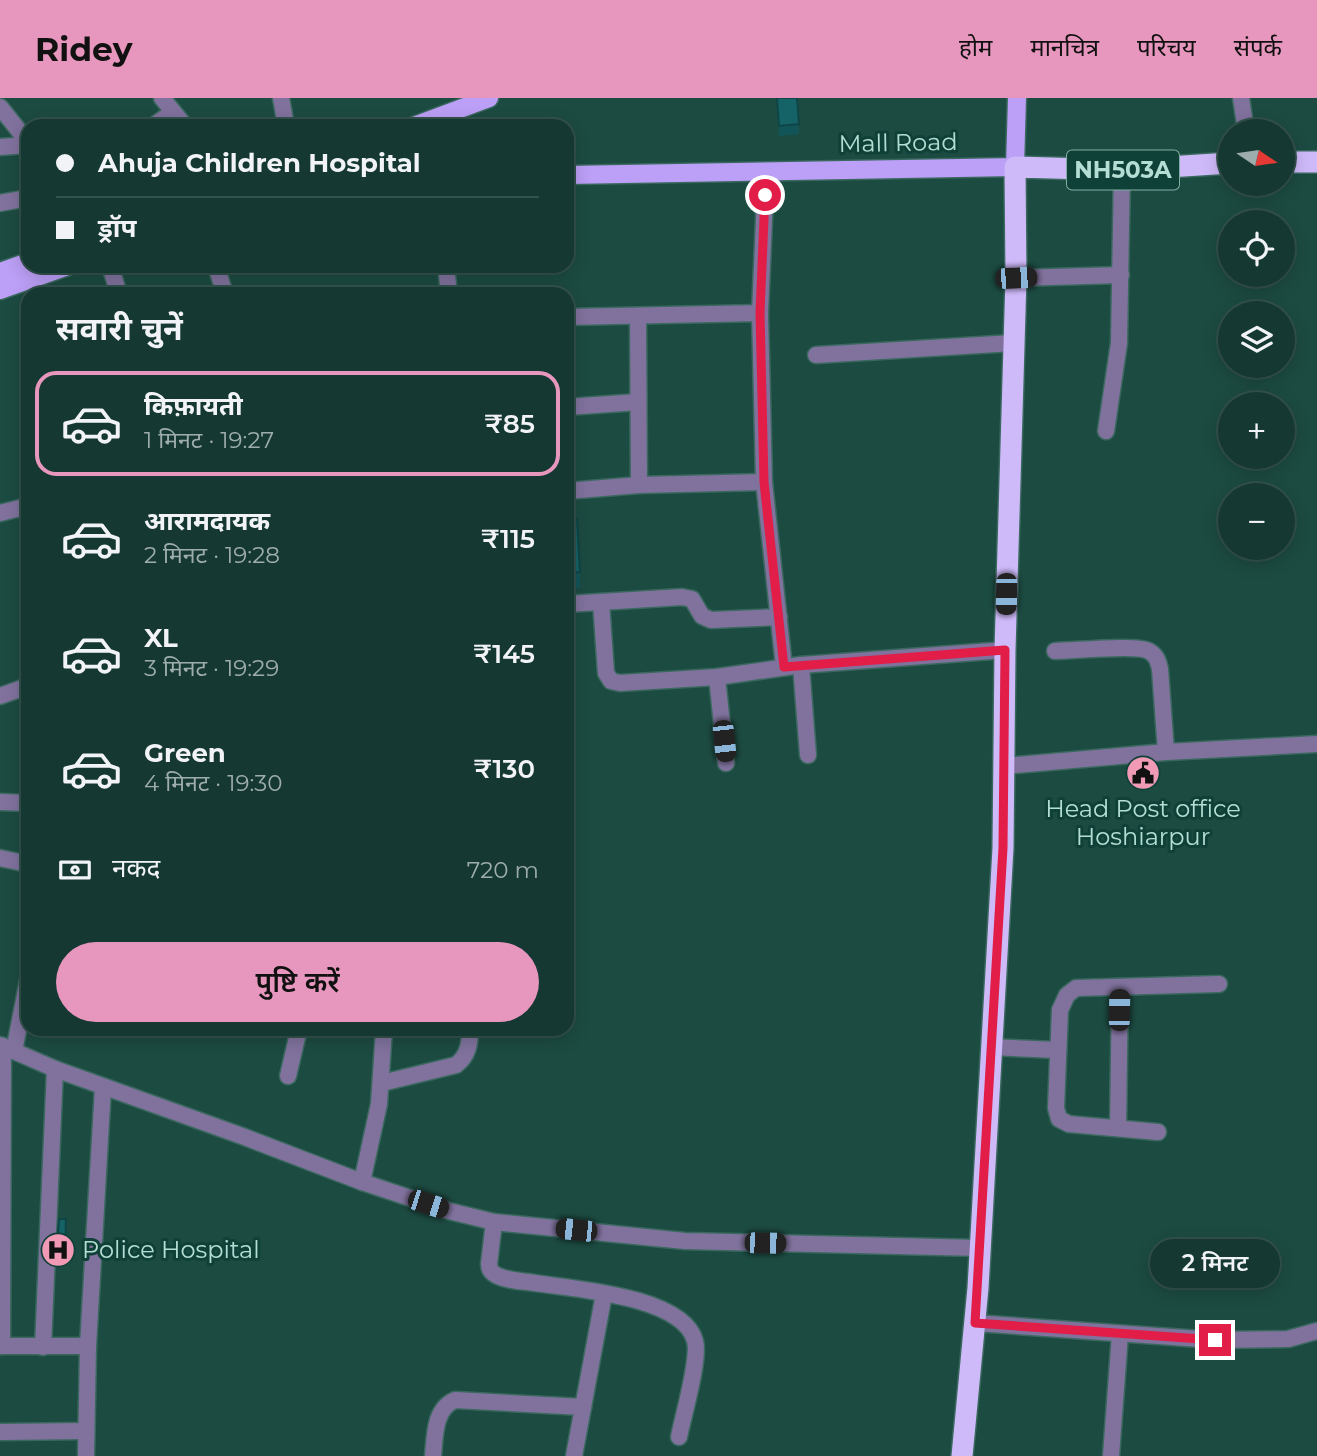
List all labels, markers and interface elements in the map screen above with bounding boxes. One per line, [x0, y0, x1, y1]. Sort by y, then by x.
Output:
text: Ridey [35, 29, 133, 69]
text: होम [959, 33, 992, 62]
text: मानचित्र [1030, 33, 1099, 62]
text: परिचय [1137, 33, 1196, 62]
text: संपर्क [1234, 33, 1282, 62]
north arrow [1218, 119, 1295, 196]
map controls [1218, 119, 1295, 560]
street label: Mall Road [838, 127, 958, 158]
text: Ahuja Children Hospital [98, 147, 421, 179]
road number: NH503A [1067, 151, 1179, 190]
route start [749, 179, 781, 211]
button: locate [1218, 210, 1295, 287]
text: ड्रॉप [98, 212, 136, 244]
car [995, 267, 1038, 289]
button: layers [1218, 301, 1295, 378]
text: सवारी चुनें [56, 309, 183, 348]
text: किफ़ायती [144, 390, 243, 422]
icon: car [60, 392, 123, 455]
button: + [1218, 392, 1295, 469]
text: ₹85 [484, 408, 535, 440]
text: 1 मिनट · 19:27 [144, 426, 274, 454]
button: − [1218, 483, 1295, 560]
text: आरामदायक [144, 505, 270, 537]
icon: car [60, 507, 123, 570]
text: ₹115 [481, 523, 535, 555]
text: 2 मिनट · 19:28 [144, 541, 280, 569]
car [996, 573, 1017, 615]
icon: car [60, 622, 123, 685]
text: XL [144, 622, 178, 654]
text: ₹145 [473, 638, 535, 670]
text: 3 मिनट · 19:29 [144, 654, 279, 682]
car [712, 719, 737, 763]
icon: car [60, 737, 123, 800]
text: Green [144, 737, 226, 769]
text: ₹130 [473, 753, 535, 785]
public building icon: Head Post office Hoshiarpur [1124, 754, 1162, 792]
text: 4 मिनट · 19:30 [144, 769, 283, 797]
place label: Head Post office Hoshiarpur [1045, 794, 1241, 851]
icon: cash [56, 851, 94, 889]
text: नकद [112, 852, 160, 884]
text: 720 m [467, 856, 539, 884]
button: पुष्टि करें [56, 942, 539, 1022]
car [1109, 989, 1130, 1031]
car [405, 1188, 452, 1220]
car [555, 1217, 598, 1243]
hospital icon: Police Hospital [39, 1231, 77, 1269]
car [744, 1232, 787, 1254]
place label: Police Hospital [82, 1235, 260, 1264]
callout: 2 मिनट [1150, 1238, 1280, 1288]
text: 2 मिनट [1182, 1249, 1248, 1277]
route end [1199, 1324, 1231, 1356]

